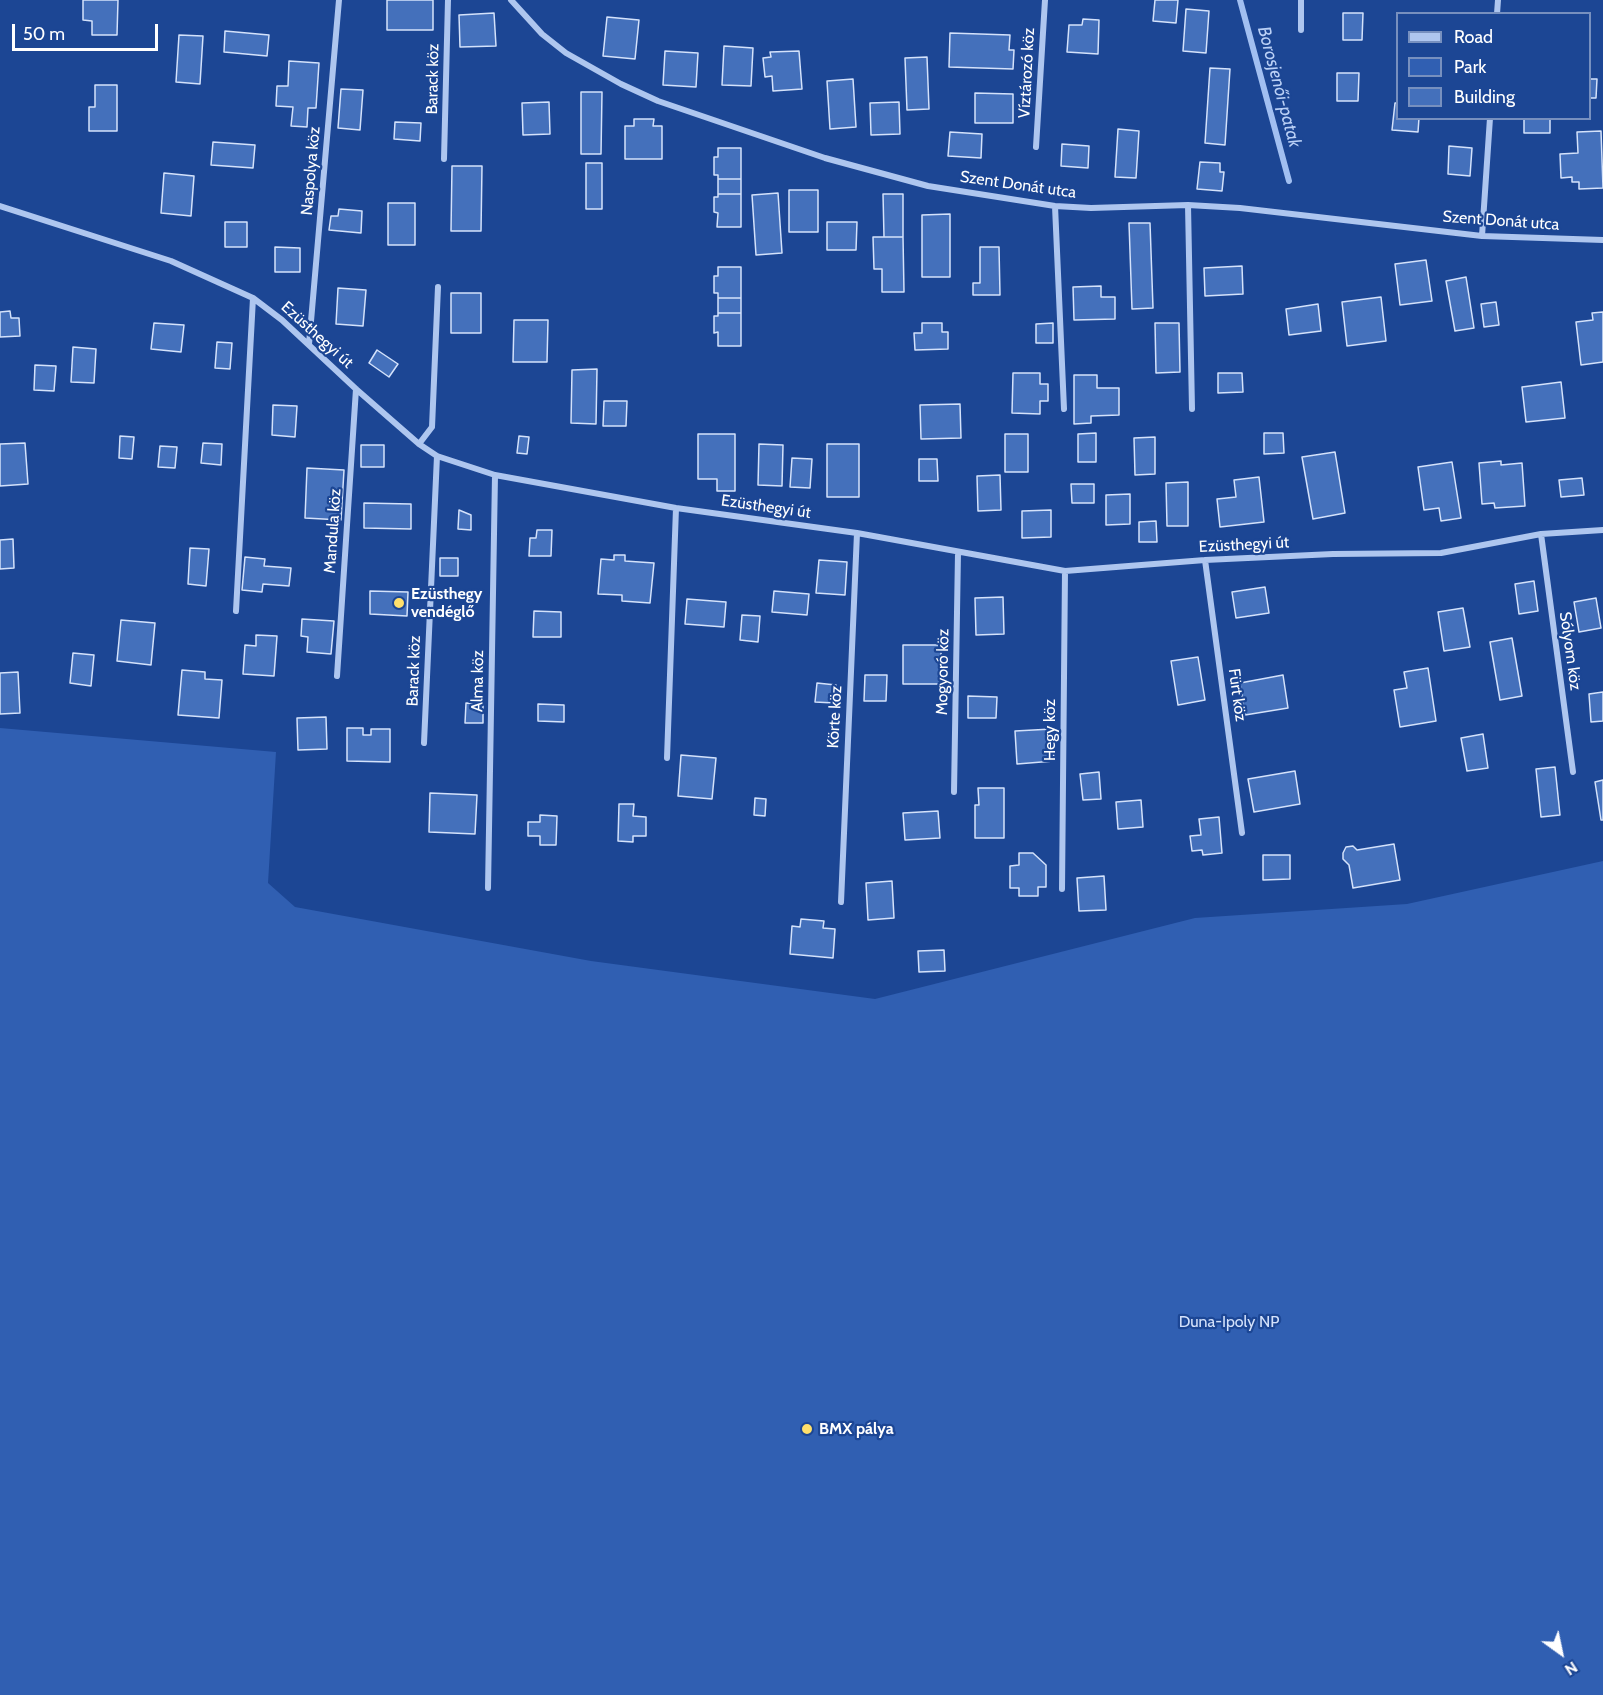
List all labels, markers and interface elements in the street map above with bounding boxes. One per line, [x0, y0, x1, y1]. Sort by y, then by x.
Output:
scale bar [15, 12, 160, 50]
legend [1396, 12, 1591, 120]
text: 50 m [23, 23, 65, 45]
water label: Borosjenői-patak [1252, 24, 1306, 150]
text: Road [1454, 26, 1493, 48]
street label: Víztározó köz [1015, 27, 1039, 119]
street label: Barack köz [423, 43, 443, 115]
text: Park [1454, 56, 1486, 78]
text: Building [1454, 86, 1515, 108]
street label: Naspolya köz [298, 126, 324, 216]
street label: Szent Donát utca [959, 167, 1077, 203]
street label: Szent Donát utca [1442, 207, 1560, 235]
street label: Ezüsthegyi út [277, 298, 357, 372]
street label: Mandula köz [320, 488, 346, 574]
street label: Ezüsthegyi út [720, 491, 812, 523]
street label: Ezüsthegyi út [1198, 533, 1290, 557]
place label: Ezüsthegy vendéglő [411, 584, 482, 622]
marker: Ezüsthegy vendéglő [392, 596, 406, 610]
street label: Sólyom köz [1555, 610, 1585, 692]
street label: Mogyoró köz [933, 629, 953, 715]
street label: Barack köz [403, 635, 425, 707]
street label: Alma köz [468, 650, 488, 712]
street label: Fürt köz [1224, 667, 1250, 723]
street label: Körte köz [824, 685, 846, 749]
street label: Hegy köz [1040, 699, 1060, 761]
park label: Duna-Ipoly NP [1179, 1312, 1279, 1332]
place label: BMX pálya [819, 1419, 894, 1439]
marker: BMX pálya [800, 1422, 814, 1436]
north arrow [1531, 1623, 1591, 1683]
text: N [1561, 1657, 1581, 1680]

